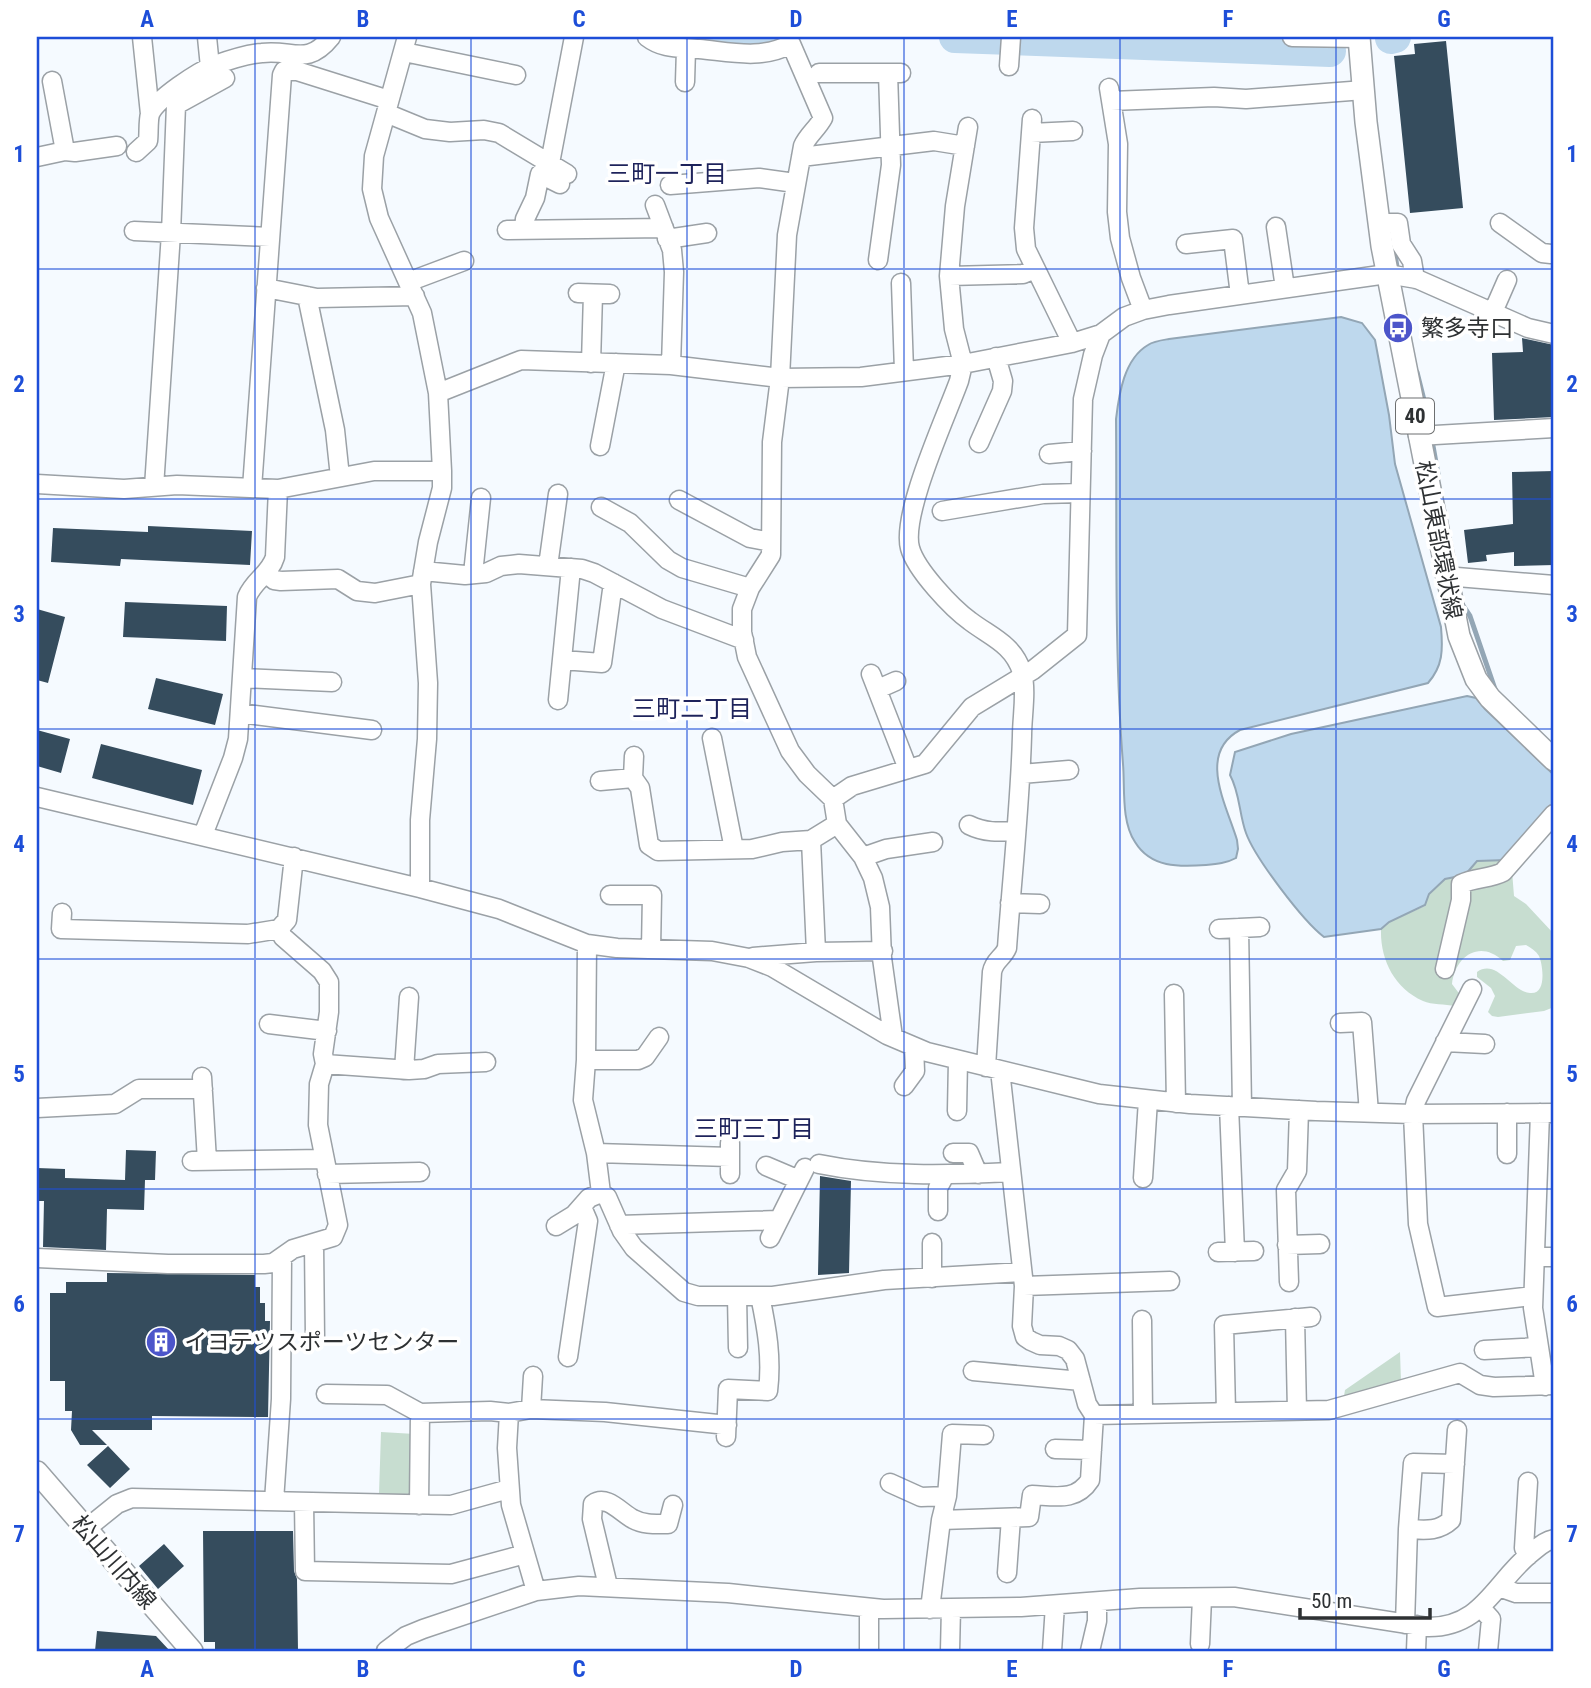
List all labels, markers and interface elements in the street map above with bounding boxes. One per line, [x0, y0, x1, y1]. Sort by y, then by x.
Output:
text: A [140, 6, 154, 33]
text: B [357, 6, 369, 33]
text: C [572, 6, 586, 33]
text: D [790, 6, 803, 33]
text: E [1006, 6, 1018, 33]
text: F [1223, 6, 1234, 33]
text: G [1437, 6, 1451, 33]
text: 1 [13, 141, 25, 168]
text: 1 [1566, 141, 1578, 168]
district label: 三町一丁目 [607, 160, 727, 188]
bus stop icon: 繁多寺口 [1381, 311, 1415, 345]
place label: 繁多寺口 [1421, 315, 1513, 342]
text: 2 [13, 371, 25, 398]
text: 2 [1566, 371, 1578, 398]
road number: 40 [1396, 398, 1434, 434]
street label: 松山東部環状線 [1410, 458, 1467, 622]
text: 3 [13, 601, 25, 628]
text: 3 [1566, 601, 1578, 628]
district label: 三町二丁目 [632, 695, 752, 723]
text: 4 [13, 831, 25, 858]
text: 4 [1566, 831, 1578, 858]
text: 5 [13, 1061, 25, 1088]
text: 5 [1566, 1061, 1578, 1088]
district label: 三町三丁目 [694, 1115, 814, 1143]
text: 6 [13, 1291, 25, 1318]
text: 6 [1566, 1291, 1578, 1318]
building icon: イヨテツスポーツセンター [144, 1325, 178, 1359]
place label: イヨテツスポーツセンター [184, 1329, 460, 1356]
street label: 松山川内線 [66, 1510, 162, 1615]
text: 7 [13, 1521, 25, 1548]
text: 7 [1566, 1521, 1578, 1548]
scale bar [1300, 1576, 1430, 1620]
text: 50 m [1311, 1589, 1352, 1613]
text: A [140, 1656, 154, 1683]
text: B [357, 1656, 369, 1683]
text: C [572, 1656, 586, 1683]
text: D [790, 1656, 803, 1683]
text: E [1006, 1656, 1018, 1683]
text: F [1223, 1656, 1234, 1683]
text: G [1437, 1656, 1451, 1683]

